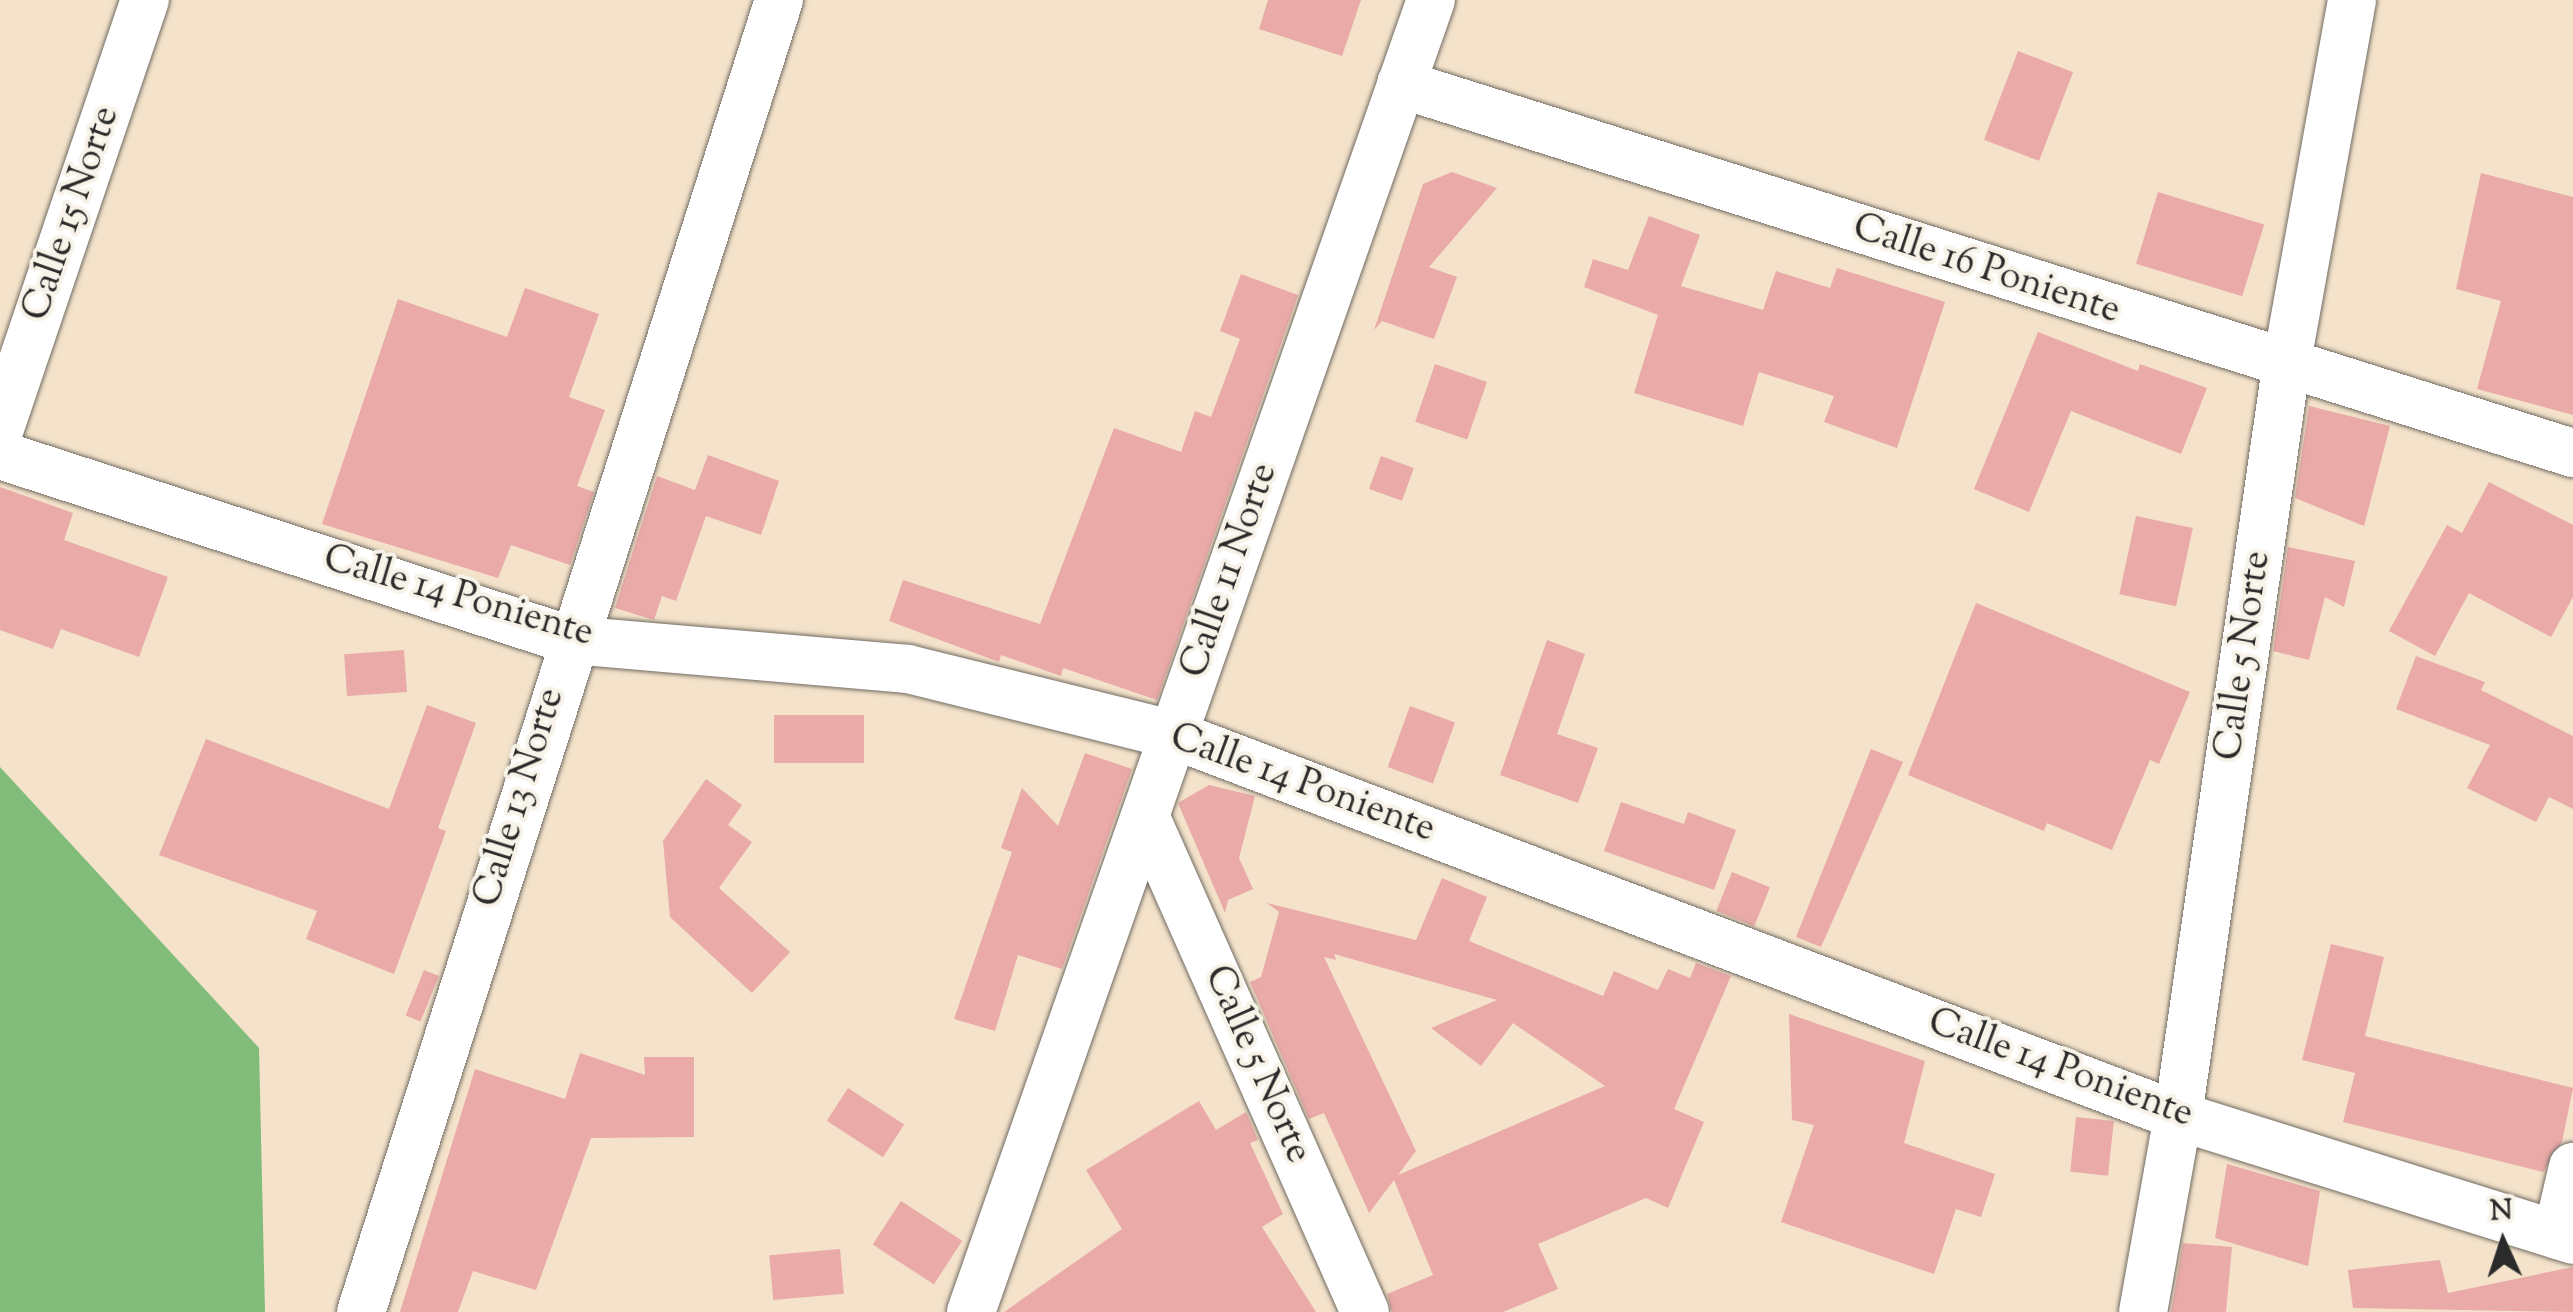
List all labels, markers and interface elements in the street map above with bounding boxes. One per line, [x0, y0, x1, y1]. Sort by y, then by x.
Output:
street label: Calle 15 Norte [15, 101, 131, 327]
street label: Calle 16 Poniente [1847, 206, 2125, 336]
street label: Calle 11 Norte [1173, 458, 1289, 684]
street label: Calle 14 Poniente [318, 538, 598, 658]
street label: Calle 5 Norte [2208, 548, 2282, 764]
street label: Calle 13 Norte [466, 683, 576, 913]
street label: Calle 14 Poniente [1163, 716, 1441, 854]
street label: Calle 5 Norte [1192, 959, 1320, 1171]
street label: Calle 14 Poniente [1921, 1001, 2199, 1139]
text: N [2489, 1191, 2514, 1233]
north arrow [2453, 1192, 2553, 1292]

